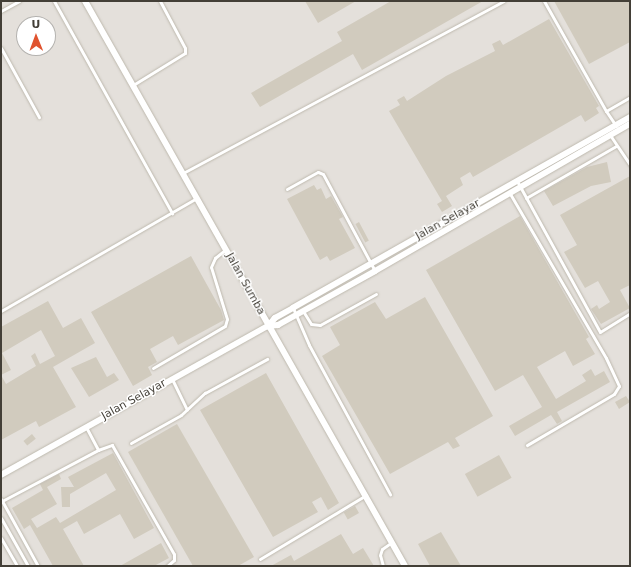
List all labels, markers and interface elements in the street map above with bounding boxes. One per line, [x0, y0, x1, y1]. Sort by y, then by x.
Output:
north arrow [16, 16, 56, 56]
text: U [31, 18, 40, 31]
street label: Jalan Selayar [414, 197, 482, 243]
street label: Jalan Sumba [223, 251, 267, 317]
street label: Jalan Selayar [100, 377, 168, 423]

